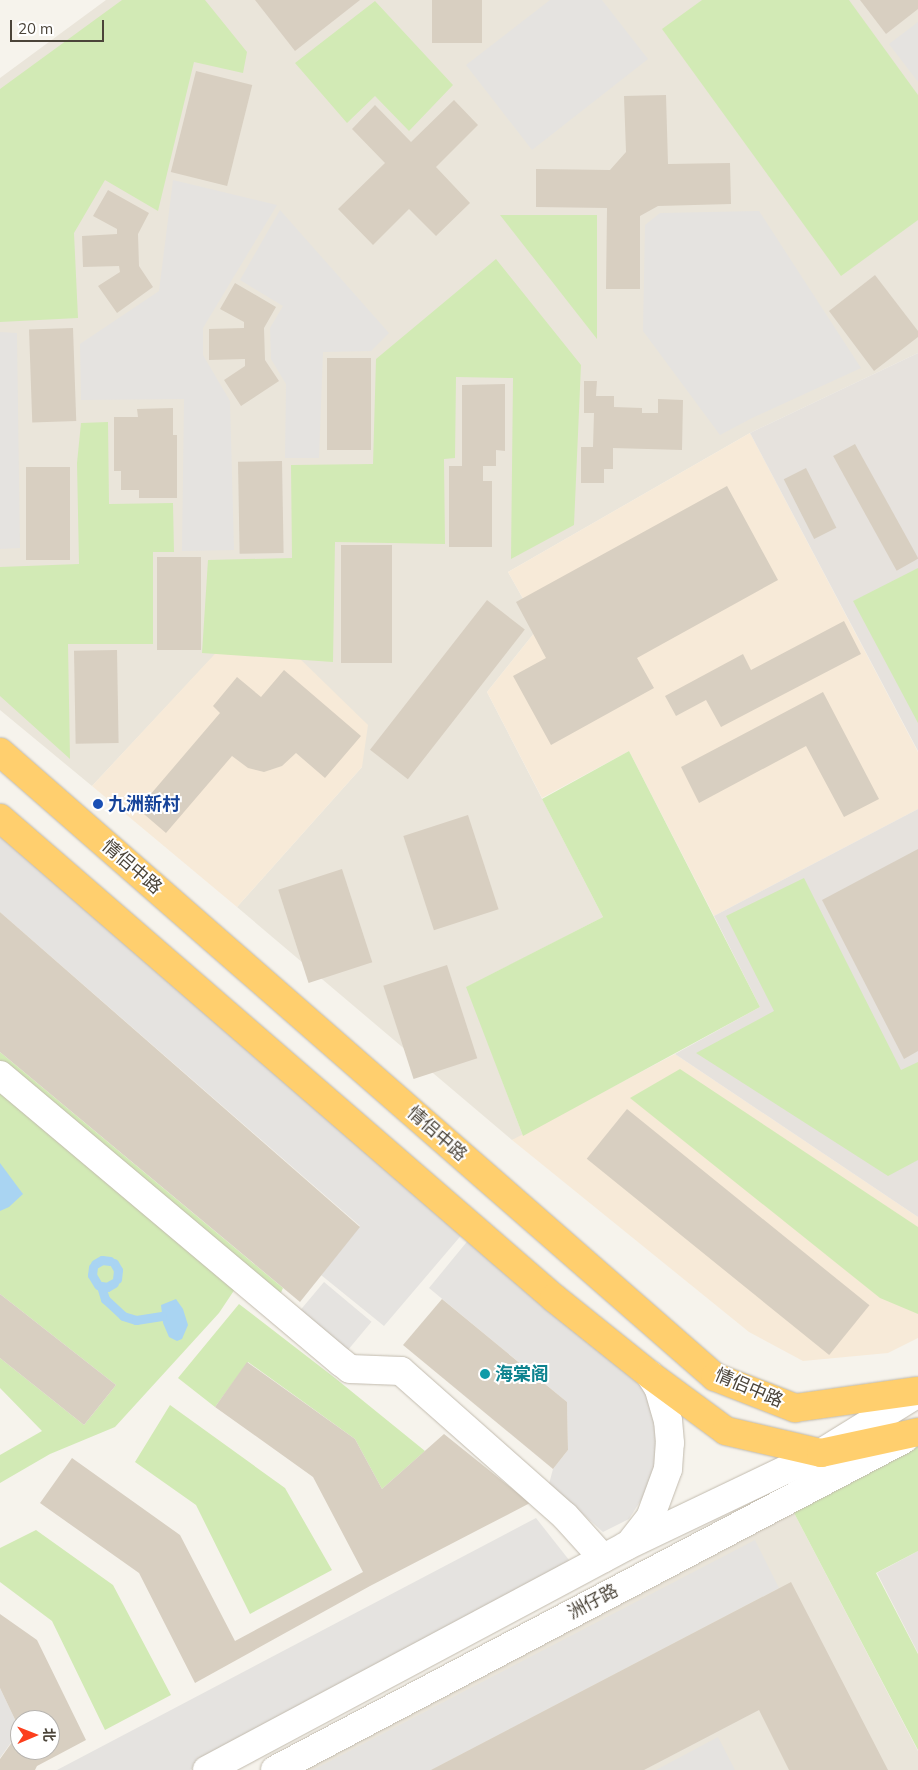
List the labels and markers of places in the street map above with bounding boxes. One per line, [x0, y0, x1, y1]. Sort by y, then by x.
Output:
place label: 九洲新村 [108, 793, 180, 815]
marker: 九洲新村 [92, 798, 104, 810]
place label: 海棠阁 [495, 1363, 549, 1385]
marker: 海棠阁 [479, 1368, 491, 1380]

